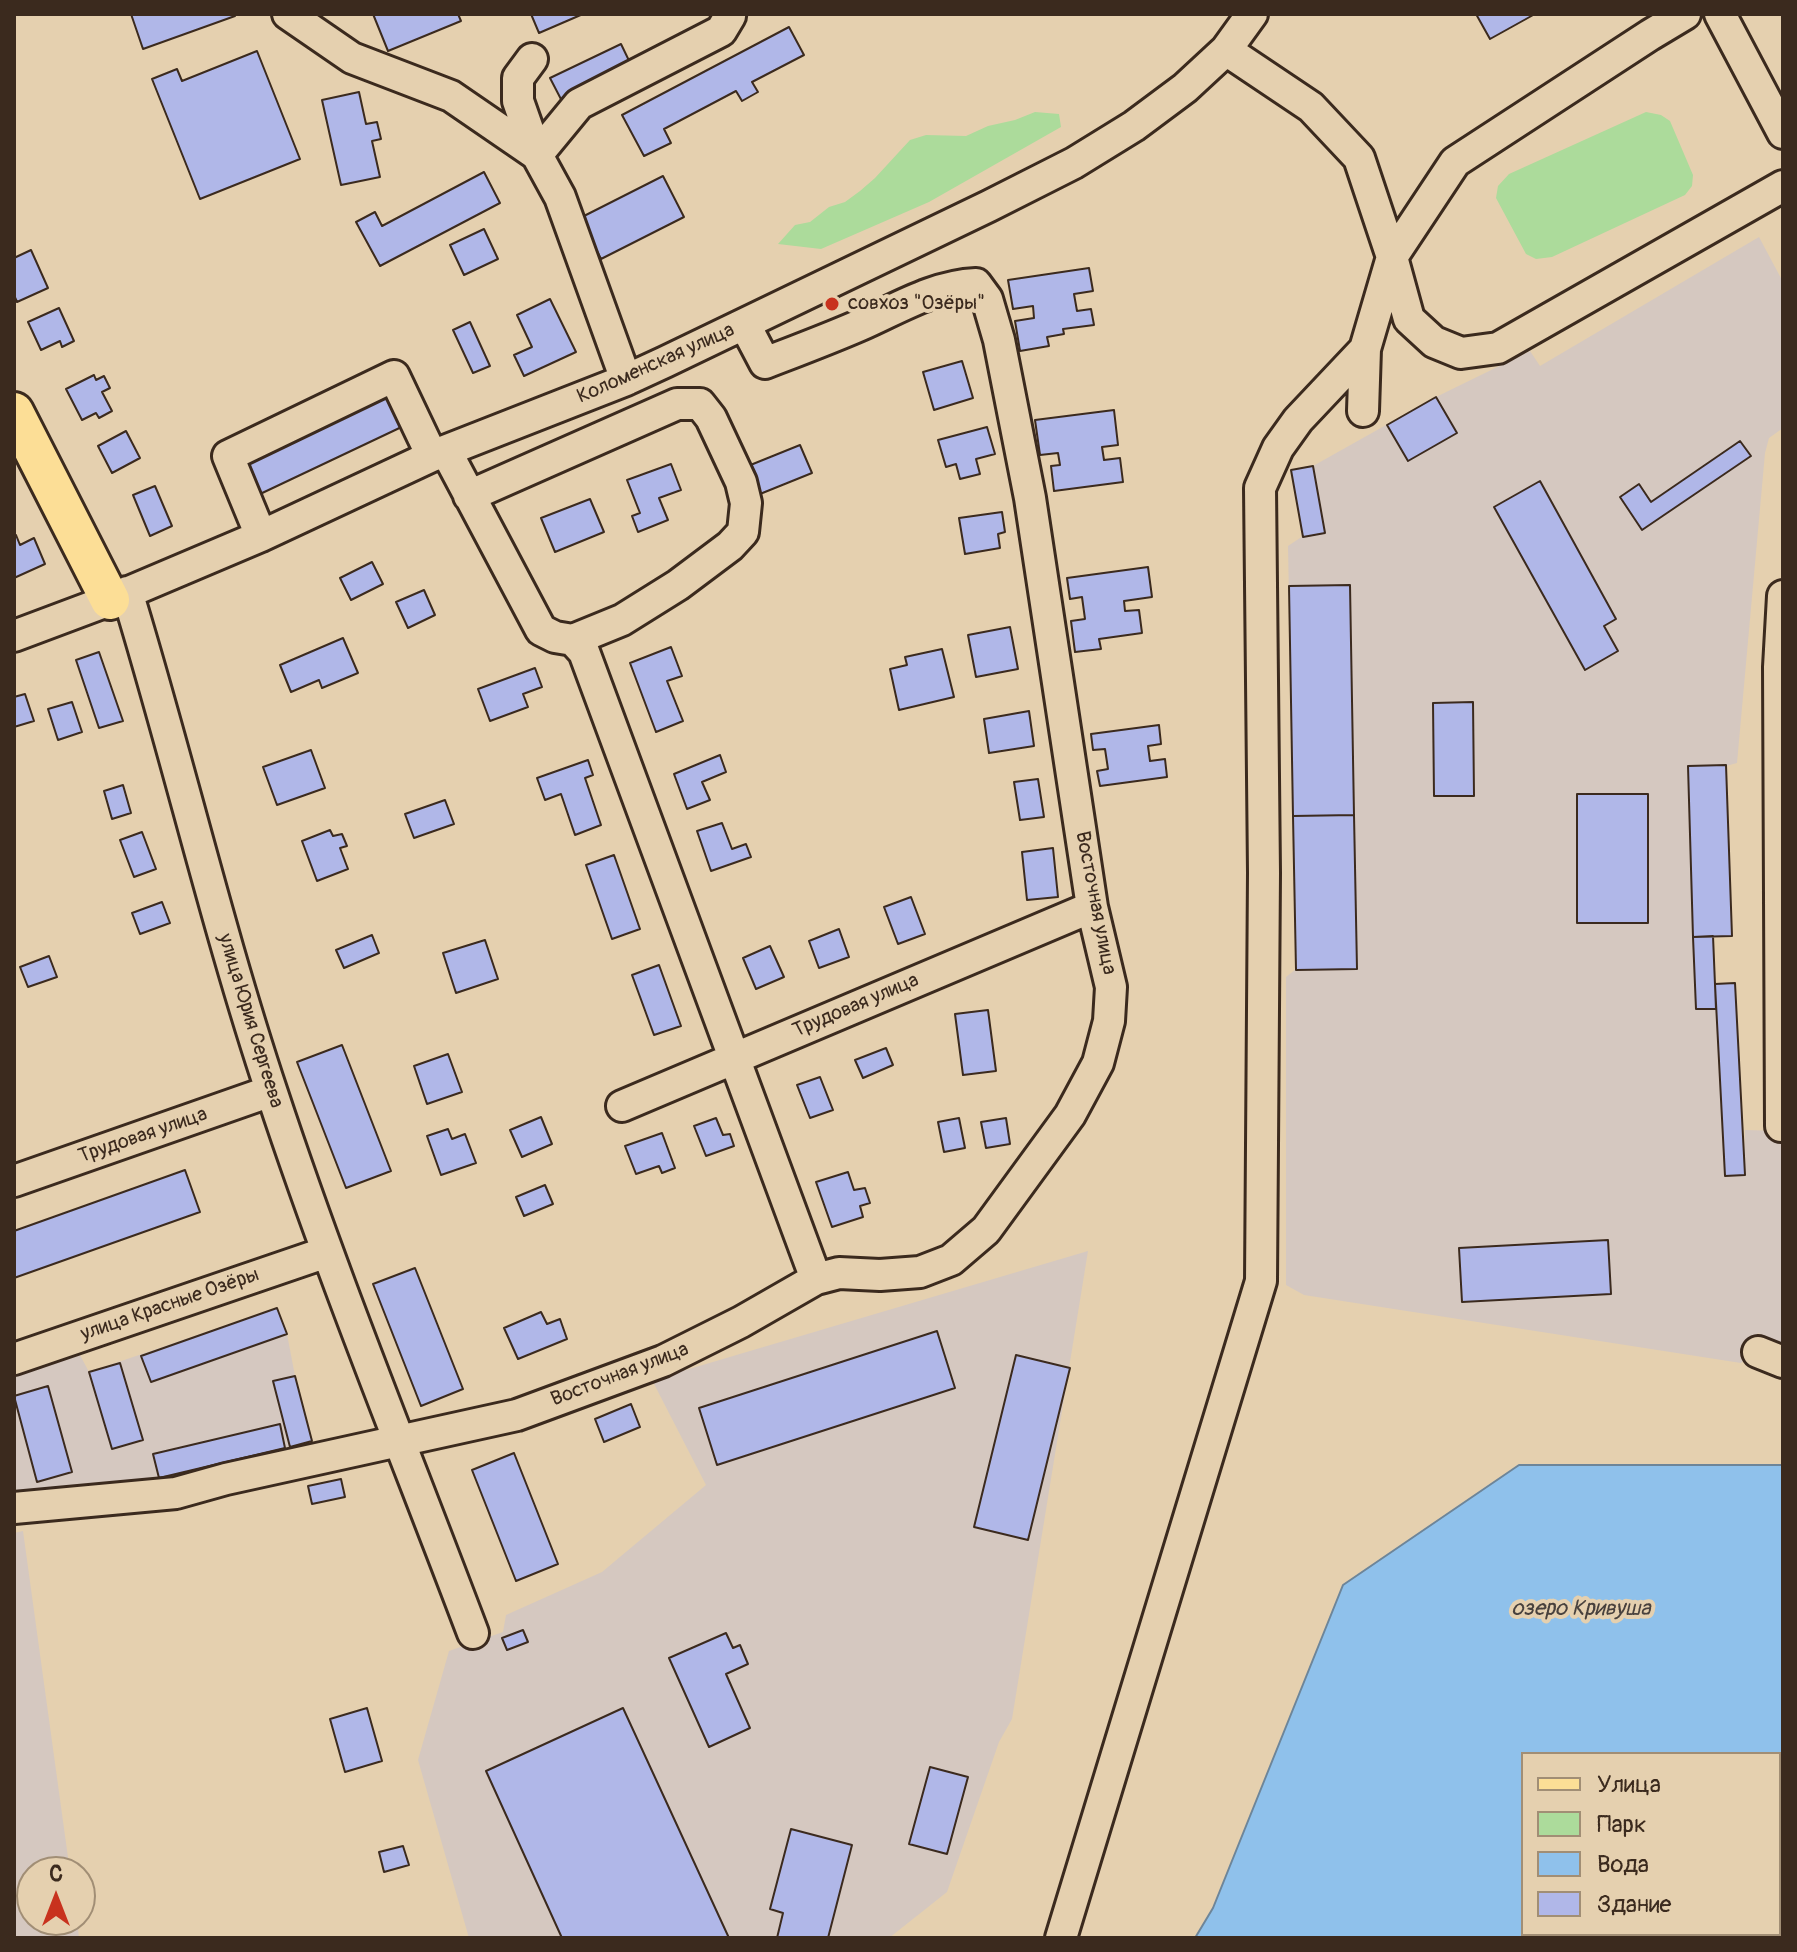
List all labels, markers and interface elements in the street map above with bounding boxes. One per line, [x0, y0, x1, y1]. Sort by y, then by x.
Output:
place label: совхоз "Озёры" [848, 292, 985, 316]
marker: совхоз "Озёры" [823, 295, 841, 313]
street label: Коломенская улица [574, 318, 738, 410]
street label: Восточная улица [1069, 829, 1121, 977]
street label: улица Юрия Сергеева [212, 931, 288, 1111]
street label: Трудовая улица [789, 969, 923, 1043]
street label: Трудовая улица [76, 1103, 210, 1169]
street label: улица Красные Озёры [78, 1263, 262, 1347]
street label: Восточная улица [548, 1338, 692, 1412]
water label: озеро Кривуша [1511, 1596, 1651, 1622]
legend [1521, 1752, 1781, 1936]
text: Улица [1597, 1770, 1661, 1799]
text: Парк [1597, 1810, 1646, 1839]
text: Вода [1597, 1850, 1649, 1879]
north arrow [16, 1856, 96, 1936]
text: С [49, 1860, 63, 1888]
text: Здание [1597, 1890, 1671, 1919]

